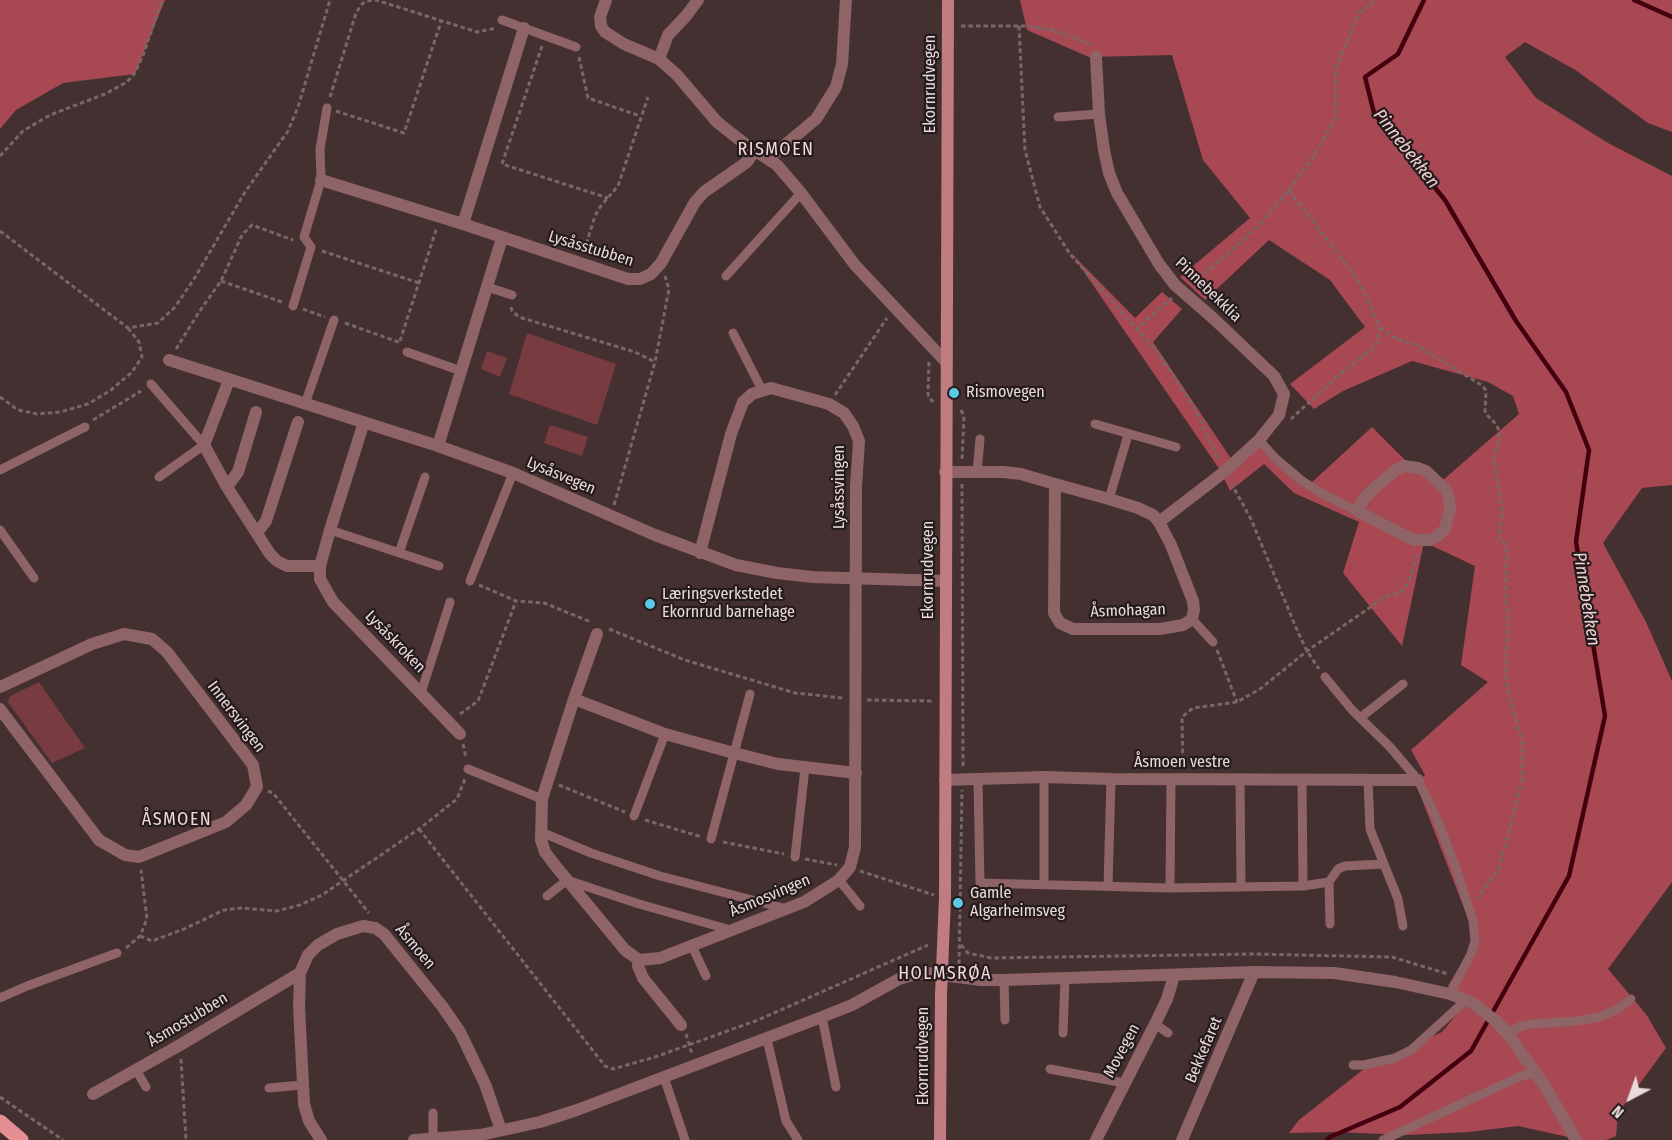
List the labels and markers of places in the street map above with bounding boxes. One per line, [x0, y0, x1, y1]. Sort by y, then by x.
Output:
place label: Rismovegen [966, 383, 1045, 403]
marker: Rismovegen [947, 386, 961, 400]
place label: Læringsverkstedet Ekornrud barnehage [662, 585, 795, 623]
marker: Læringsverkstedet Ekornrud barnehage [643, 597, 657, 611]
place label: Gamle Algarheimsveg [970, 884, 1065, 922]
marker: Gamle Algarheimsveg [951, 896, 965, 910]

